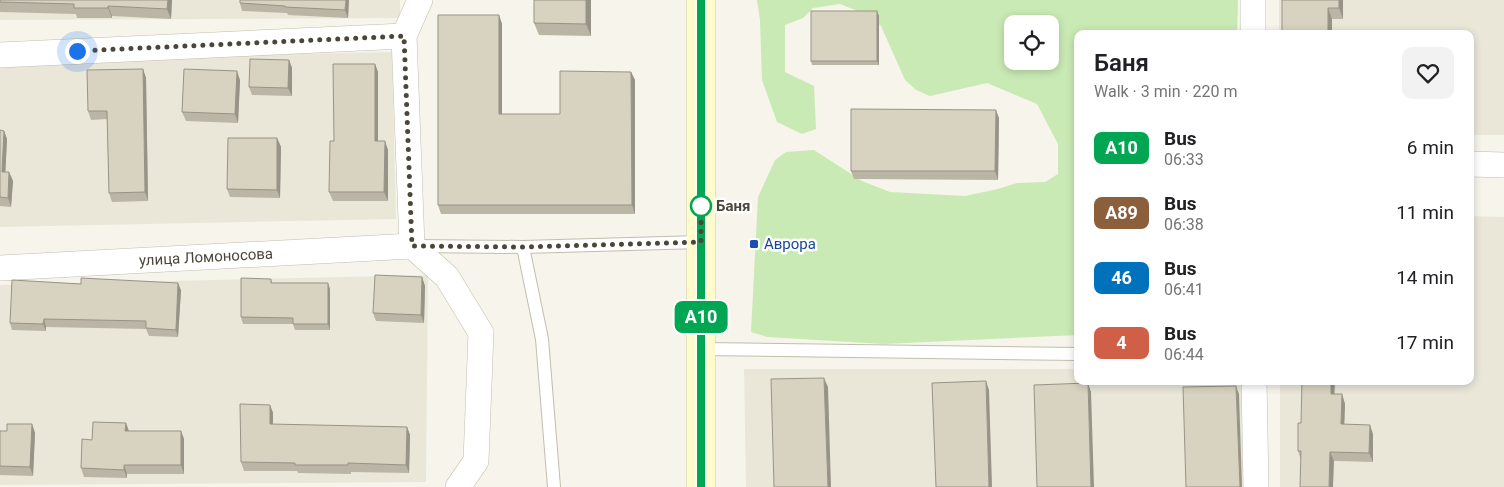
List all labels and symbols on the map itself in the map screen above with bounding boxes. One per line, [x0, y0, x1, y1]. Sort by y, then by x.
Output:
your location [65, 39, 90, 64]
marker: Баня [690, 195, 712, 217]
place label: Баня [716, 197, 750, 215]
place label: Аврора [764, 235, 816, 253]
marker: Аврора [748, 238, 760, 250]
street label: улица Ломоносова [139, 245, 273, 269]
line badge: А10 [672, 301, 730, 333]

